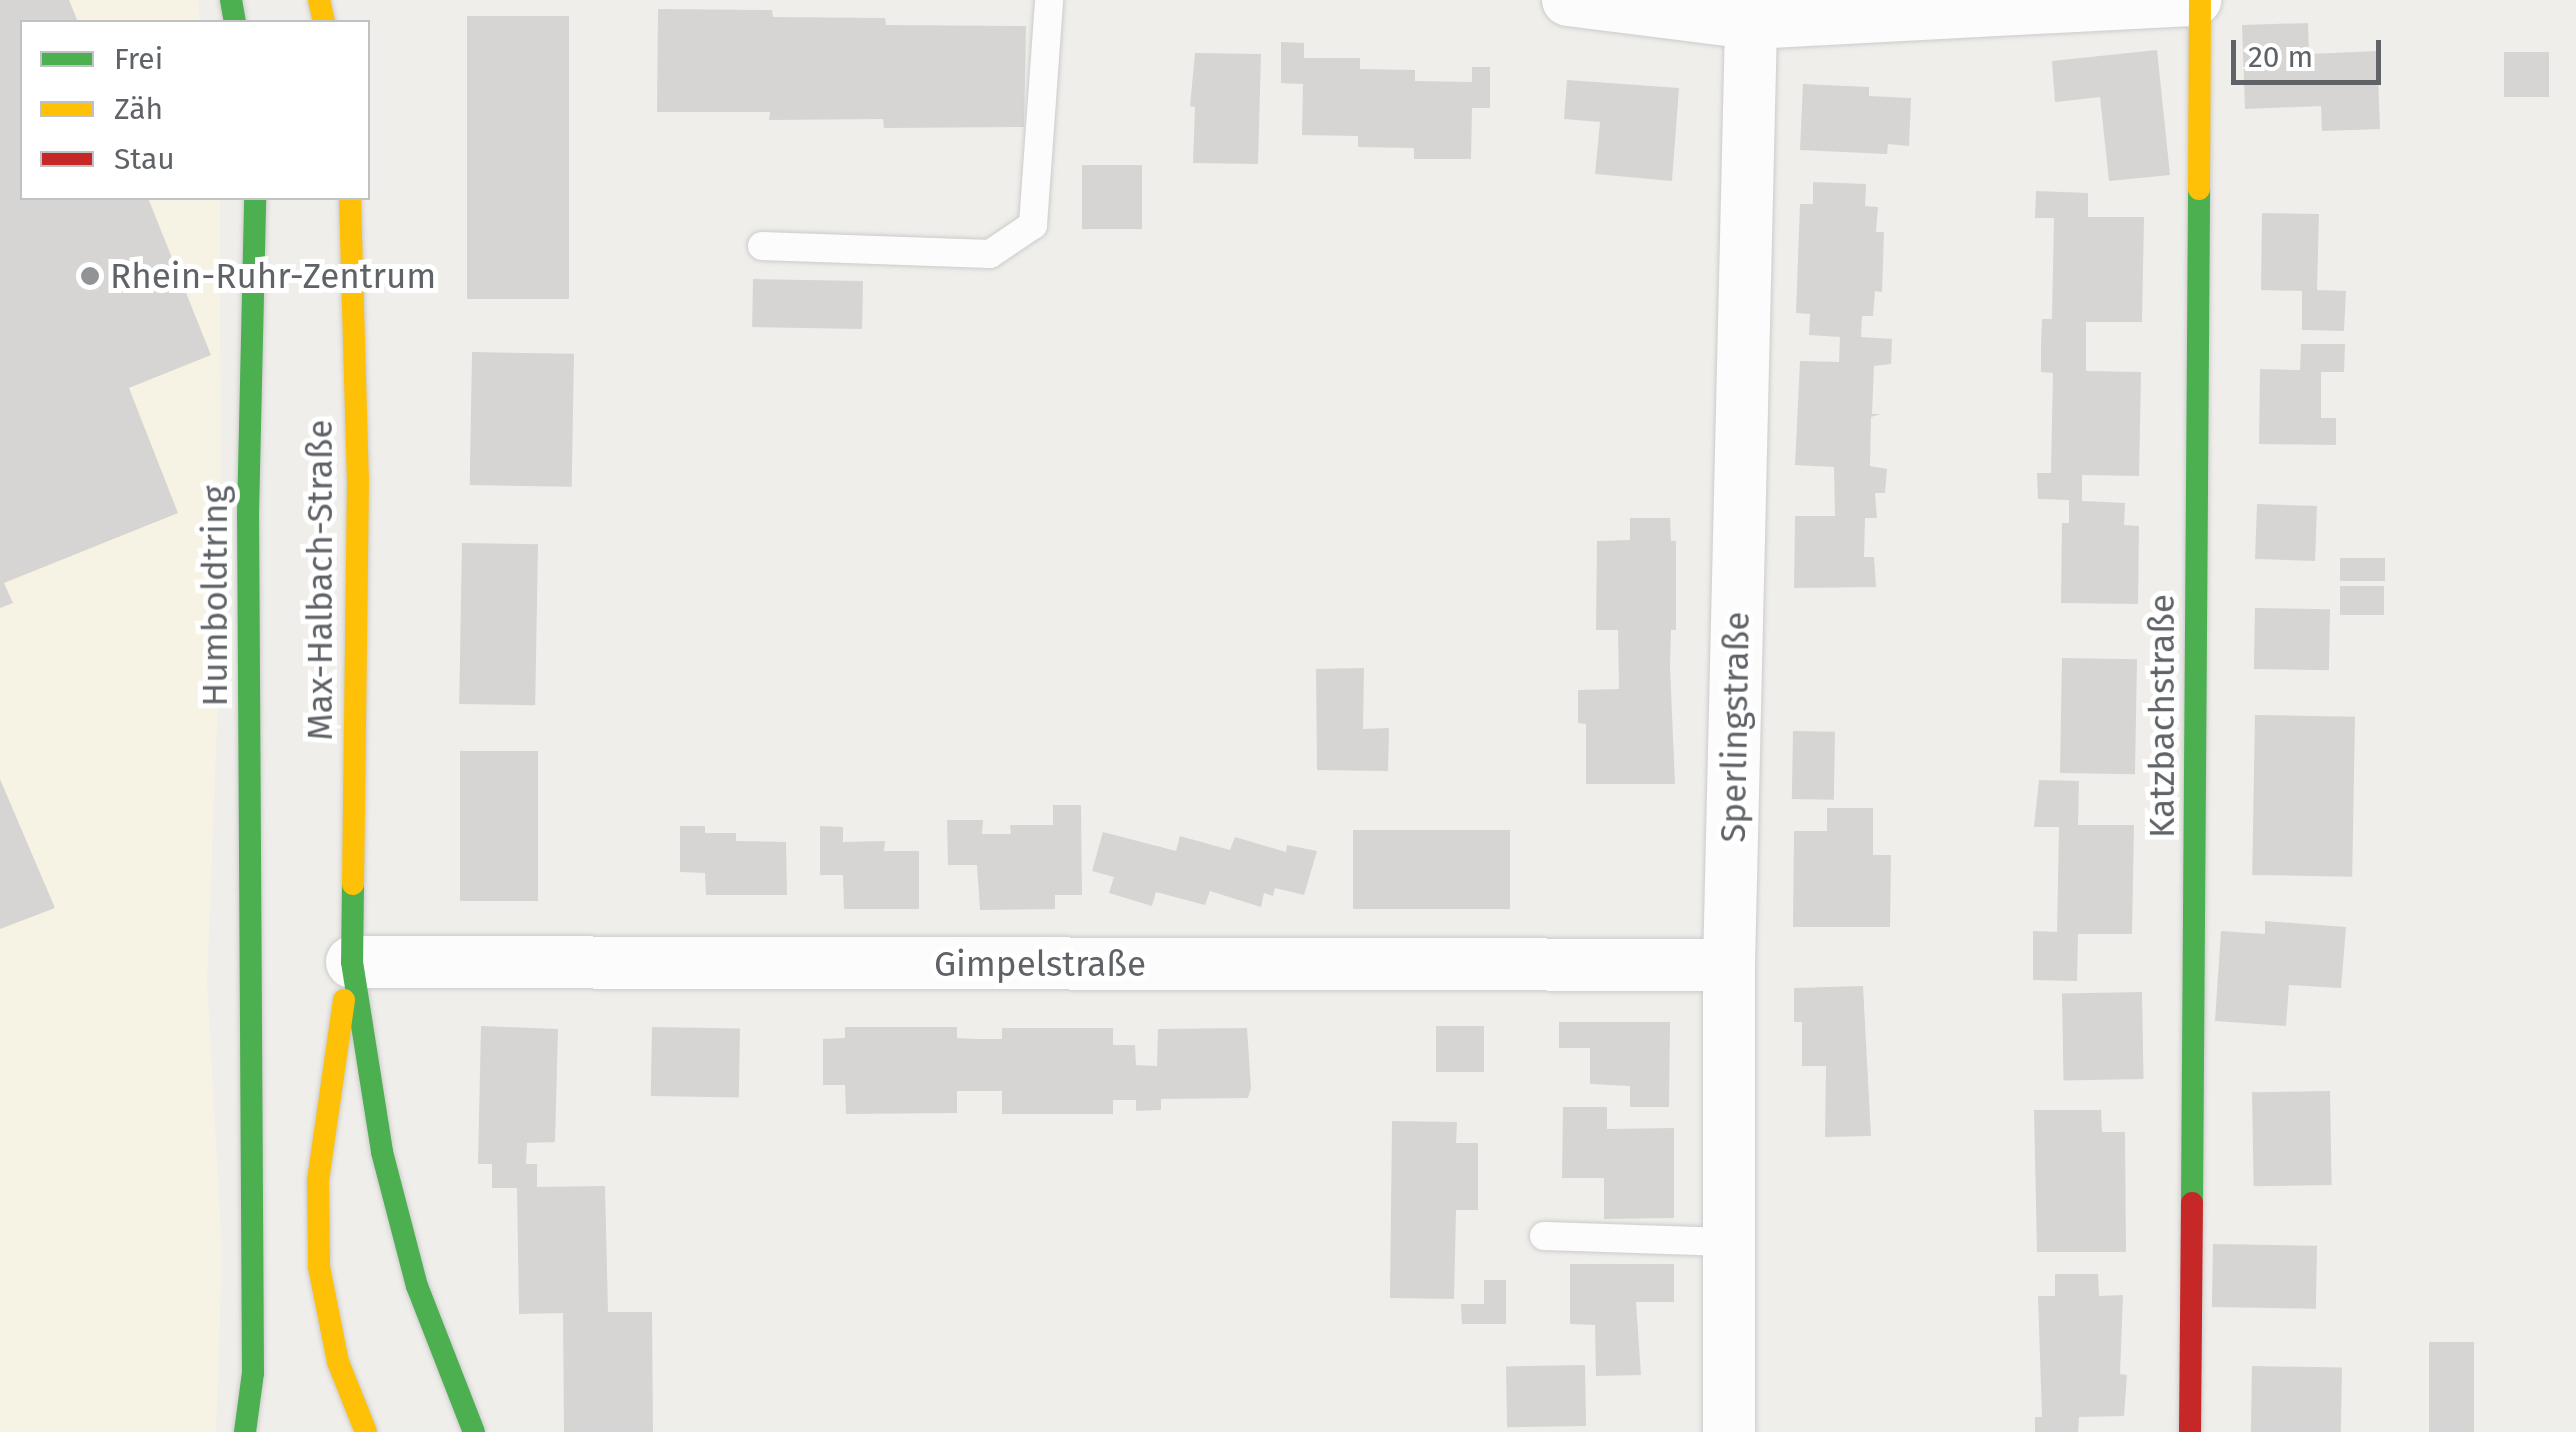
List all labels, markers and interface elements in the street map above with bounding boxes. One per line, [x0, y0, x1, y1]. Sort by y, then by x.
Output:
legend [20, 20, 370, 200]
scale bar [2236, 20, 2386, 82]
text: 20 m [2248, 39, 2313, 75]
text: Frei [114, 41, 163, 77]
text: Zäh [114, 91, 163, 127]
text: Stau [114, 141, 175, 177]
place label: Rhein-Ruhr-Zentrum [110, 255, 436, 297]
marker: Rhein-Ruhr-Zentrum [79, 265, 101, 287]
street label: Max-Halbach-Straße [299, 419, 341, 741]
street label: Humboldtring [194, 485, 236, 707]
street label: Katzbachstraße [2141, 594, 2183, 838]
street label: Sperlingstraße [1712, 611, 1758, 843]
street label: Gimpelstraße [934, 943, 1146, 985]

